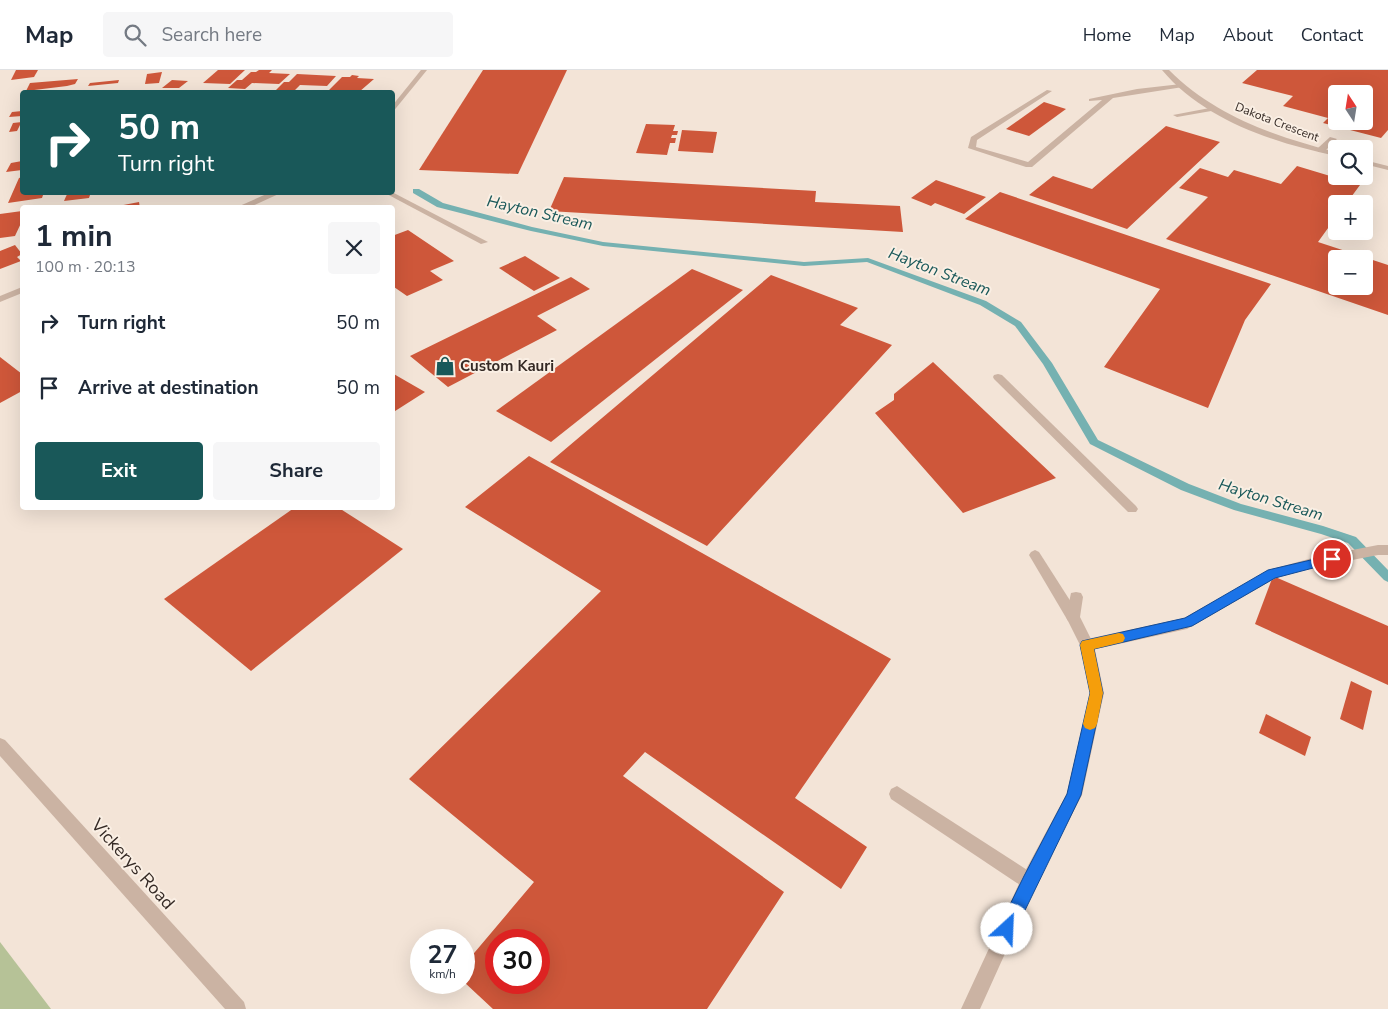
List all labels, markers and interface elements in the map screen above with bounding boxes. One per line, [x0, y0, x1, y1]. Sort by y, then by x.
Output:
search box [103, 12, 453, 57]
text: Map [25, 19, 73, 51]
icon: search [121, 21, 149, 49]
text: Search here [161, 22, 262, 48]
text: Home [1083, 23, 1131, 47]
text: Map [1159, 23, 1195, 47]
text: About [1223, 23, 1273, 47]
text: Contact [1301, 23, 1363, 47]
north arrow [1328, 85, 1372, 130]
map controls [1328, 85, 1373, 295]
street label: Dakota Crescent [1233, 99, 1322, 146]
text: 50 m [118, 104, 200, 151]
icon: right [35, 110, 100, 175]
button: search [1328, 140, 1373, 185]
text: Turn right [118, 149, 214, 179]
water label: Hayton Stream [485, 190, 595, 236]
button: + [1328, 195, 1373, 240]
text: 1 min [35, 216, 113, 257]
button: close [328, 222, 380, 274]
water label: Hayton Stream [885, 242, 994, 302]
button: − [1328, 250, 1373, 295]
text: 100 m · 20:13 [35, 256, 136, 278]
icon: right [35, 309, 63, 337]
text: Turn right [78, 310, 165, 336]
text: 50 m [336, 310, 380, 336]
shop icon: Custom Kauri [434, 355, 456, 377]
place label: Custom Kauri [460, 356, 554, 376]
icon: arrive [35, 374, 63, 402]
text: Arrive at destination [78, 375, 259, 401]
text: 50 m [336, 375, 380, 401]
button: Exit [35, 442, 203, 500]
button: Share [213, 442, 380, 500]
water label: Hayton Stream [1216, 474, 1326, 526]
pin [1311, 538, 1353, 580]
icon: arrive [1318, 545, 1346, 573]
street label: Vickerys Road [85, 813, 180, 915]
position arrow [980, 902, 1032, 954]
speed limit sign: 30 [485, 929, 550, 994]
text: 27 [427, 938, 458, 972]
text: km/h [429, 966, 456, 982]

